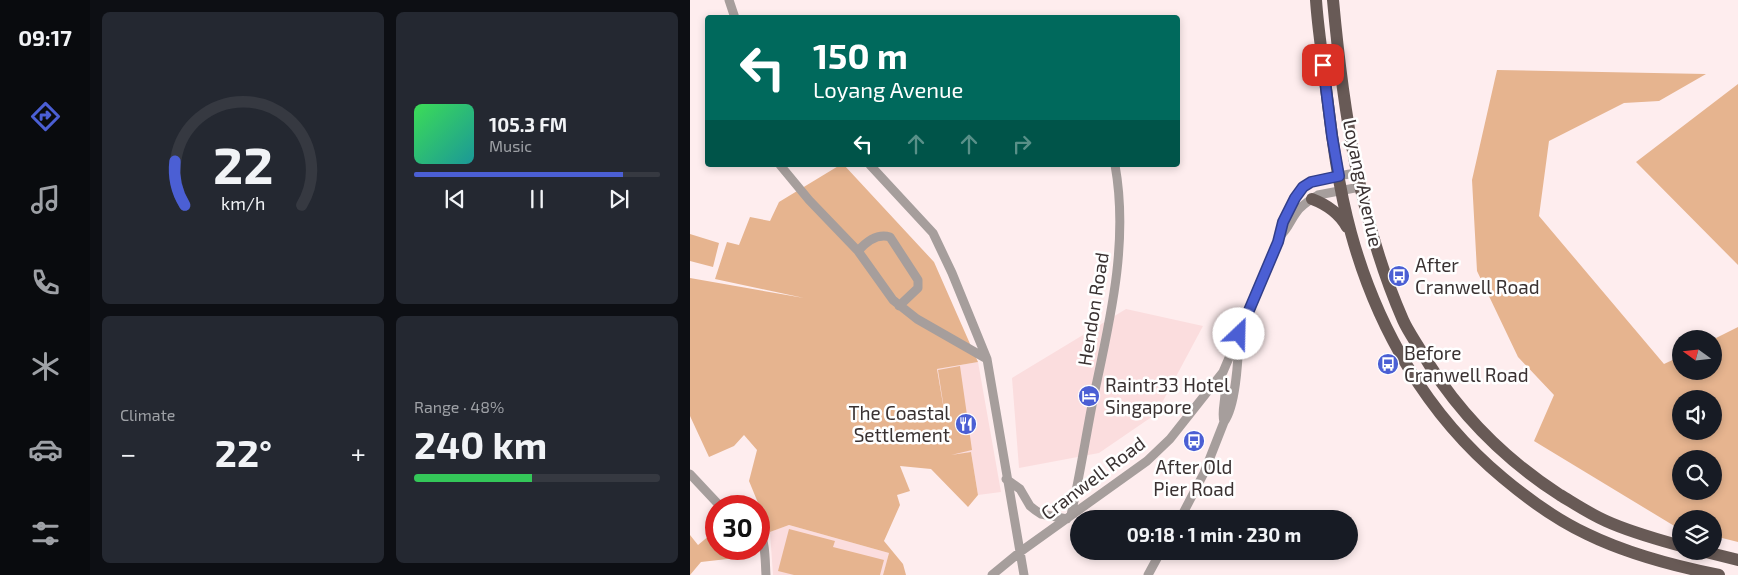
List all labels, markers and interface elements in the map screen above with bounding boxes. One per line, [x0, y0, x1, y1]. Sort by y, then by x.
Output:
text: 09:17 [18, 24, 72, 50]
text: 150 m [813, 34, 908, 76]
icon: left [730, 35, 795, 100]
pin [1302, 44, 1344, 86]
icon: arrive [1309, 51, 1337, 79]
text: Loyang Avenue [813, 76, 963, 102]
icon: directions [28, 99, 63, 134]
text: 105.3 FM [489, 113, 567, 136]
street label: Loyang Avenue [1339, 117, 1388, 249]
icon: left [849, 130, 877, 158]
icon: ahead [902, 130, 930, 158]
icon: ahead [955, 130, 983, 158]
icon: right [1008, 130, 1036, 158]
text: 22 [213, 132, 273, 194]
text: Music [489, 136, 532, 155]
icon: music [28, 182, 63, 217]
icon: previous [441, 185, 469, 213]
icon: pause [523, 185, 551, 213]
icon: next [605, 185, 633, 213]
text: km/h [221, 192, 265, 214]
street label: Hendon Road [1072, 251, 1113, 367]
place label: After Cranwell Road [1415, 253, 1540, 298]
bus stop icon: After Cranwell Road [1387, 264, 1411, 288]
icon: phone [28, 265, 63, 300]
position arrow [1212, 307, 1264, 359]
north arrow [1672, 330, 1722, 380]
map controls [1672, 330, 1722, 560]
place label: Before Cranwell Road [1404, 341, 1529, 386]
icon: climate [28, 349, 63, 384]
bus stop icon: Before Cranwell Road [1376, 352, 1400, 376]
place label: Raintr33 Hotel Singapore [1105, 373, 1230, 418]
hotel icon: Raintr33 Hotel Singapore [1077, 384, 1101, 408]
button: sound [1672, 390, 1722, 440]
text: Range · 48% [414, 397, 504, 416]
place label: The Coastal Settlement [848, 401, 950, 446]
text: Climate [120, 405, 175, 424]
restaurant icon: The Coastal Settlement [954, 412, 978, 436]
text: 240 km [414, 421, 547, 467]
text: 22° [215, 429, 272, 475]
bus stop icon: After Old Pier Road [1182, 429, 1206, 453]
street label: Cranwell Road [1036, 431, 1149, 524]
icon: car [28, 432, 63, 467]
text: − [120, 436, 136, 470]
text: + [351, 436, 366, 470]
button: search [1672, 450, 1722, 500]
place label: After Old Pier Road [1153, 455, 1235, 500]
speed limit sign: 30 [705, 495, 770, 560]
button: layers [1672, 510, 1722, 560]
icon: filters [28, 516, 63, 551]
text: 09:18 · 1 min · 230 m [1127, 523, 1301, 546]

